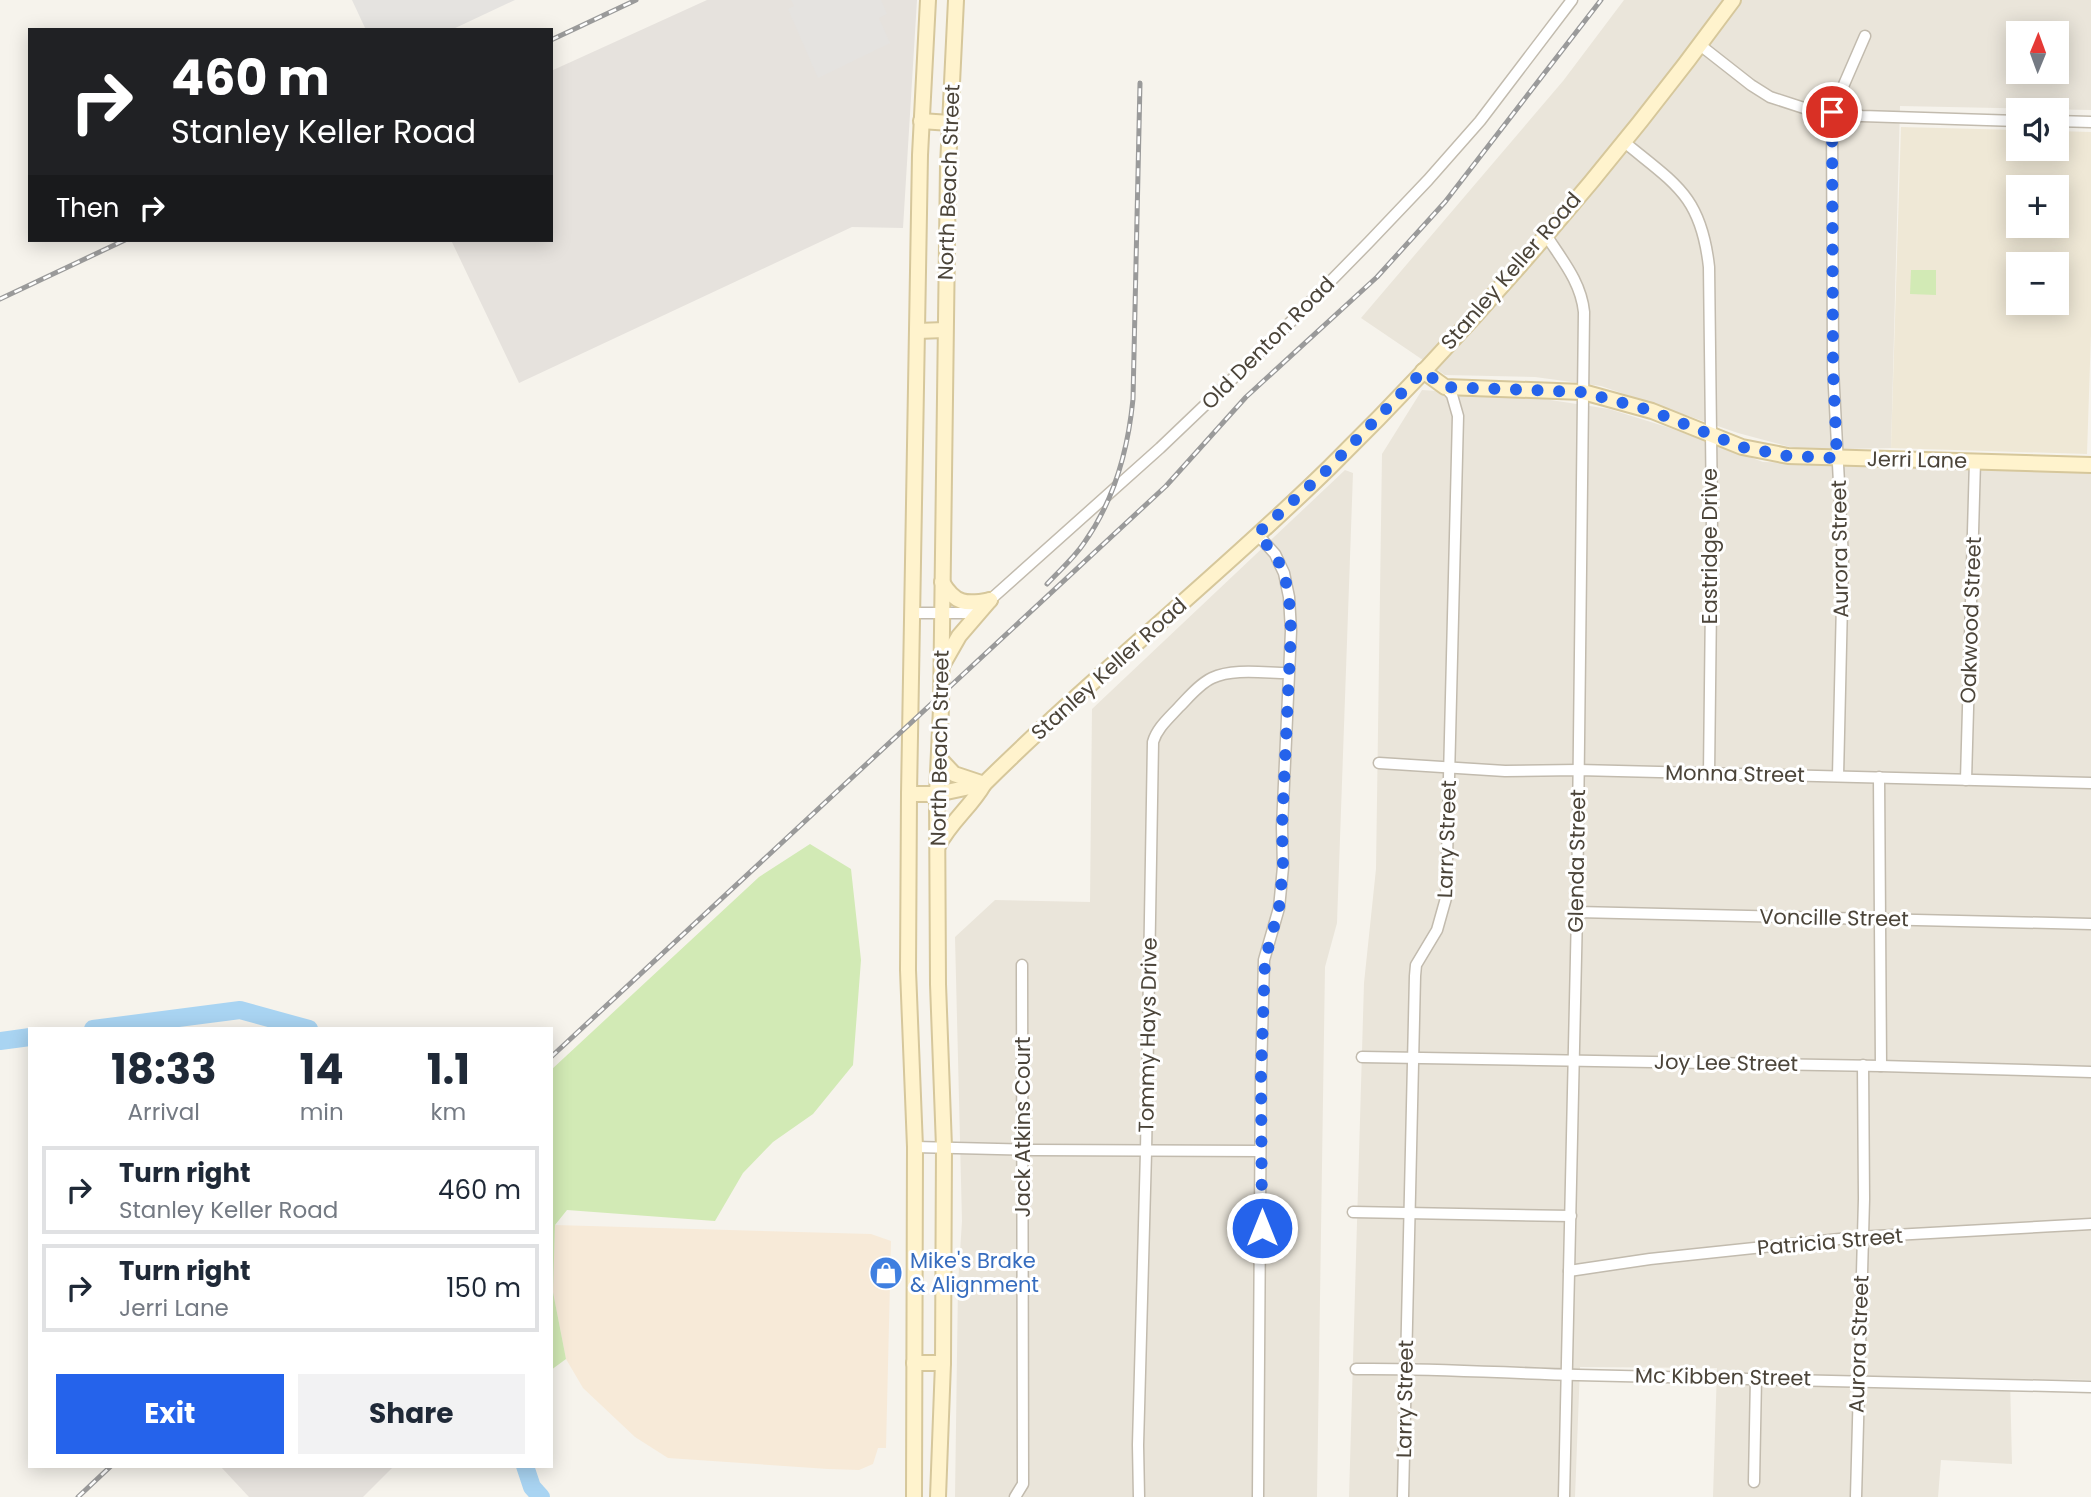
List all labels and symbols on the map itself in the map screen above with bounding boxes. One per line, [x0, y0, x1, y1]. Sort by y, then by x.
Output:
north arrow [2006, 21, 2068, 84]
pin [1802, 82, 1862, 142]
street label: North Beach Street [931, 83, 966, 280]
street label: Stanley Keller Road [1434, 186, 1587, 356]
street label: Old Denton Road [1195, 270, 1341, 416]
street label: Jerri Lane [1867, 444, 1967, 475]
street label: Eastridge Drive [1695, 468, 1724, 624]
street label: Aurora Street [1824, 480, 1855, 618]
street label: Oakwood Street [1953, 536, 1988, 704]
street label: Stanley Keller Road [1025, 591, 1193, 746]
street label: North Beach Street [923, 650, 956, 846]
street label: Monna Street [1665, 758, 1805, 789]
street label: Larry Street [1430, 780, 1463, 898]
street label: Glenda Street [1561, 789, 1592, 933]
street label: Voncille Street [1759, 902, 1909, 933]
street label: Tommy Hays Drive [1131, 937, 1164, 1133]
street label: Jack Atkins Court [1008, 1037, 1037, 1217]
street label: Joy Lee Street [1654, 1047, 1798, 1078]
position arrow [1225, 1191, 1299, 1265]
street label: Patricia Street [1756, 1221, 1904, 1262]
place label: Mike's Brake & Alignment [910, 1246, 1039, 1299]
shop icon: Mike's Brake & Alignment [867, 1254, 905, 1292]
street label: Aurora Street [1842, 1275, 1875, 1413]
street label: Larry Street [1389, 1340, 1420, 1458]
street label: Mc Kibben Street [1635, 1360, 1811, 1393]

